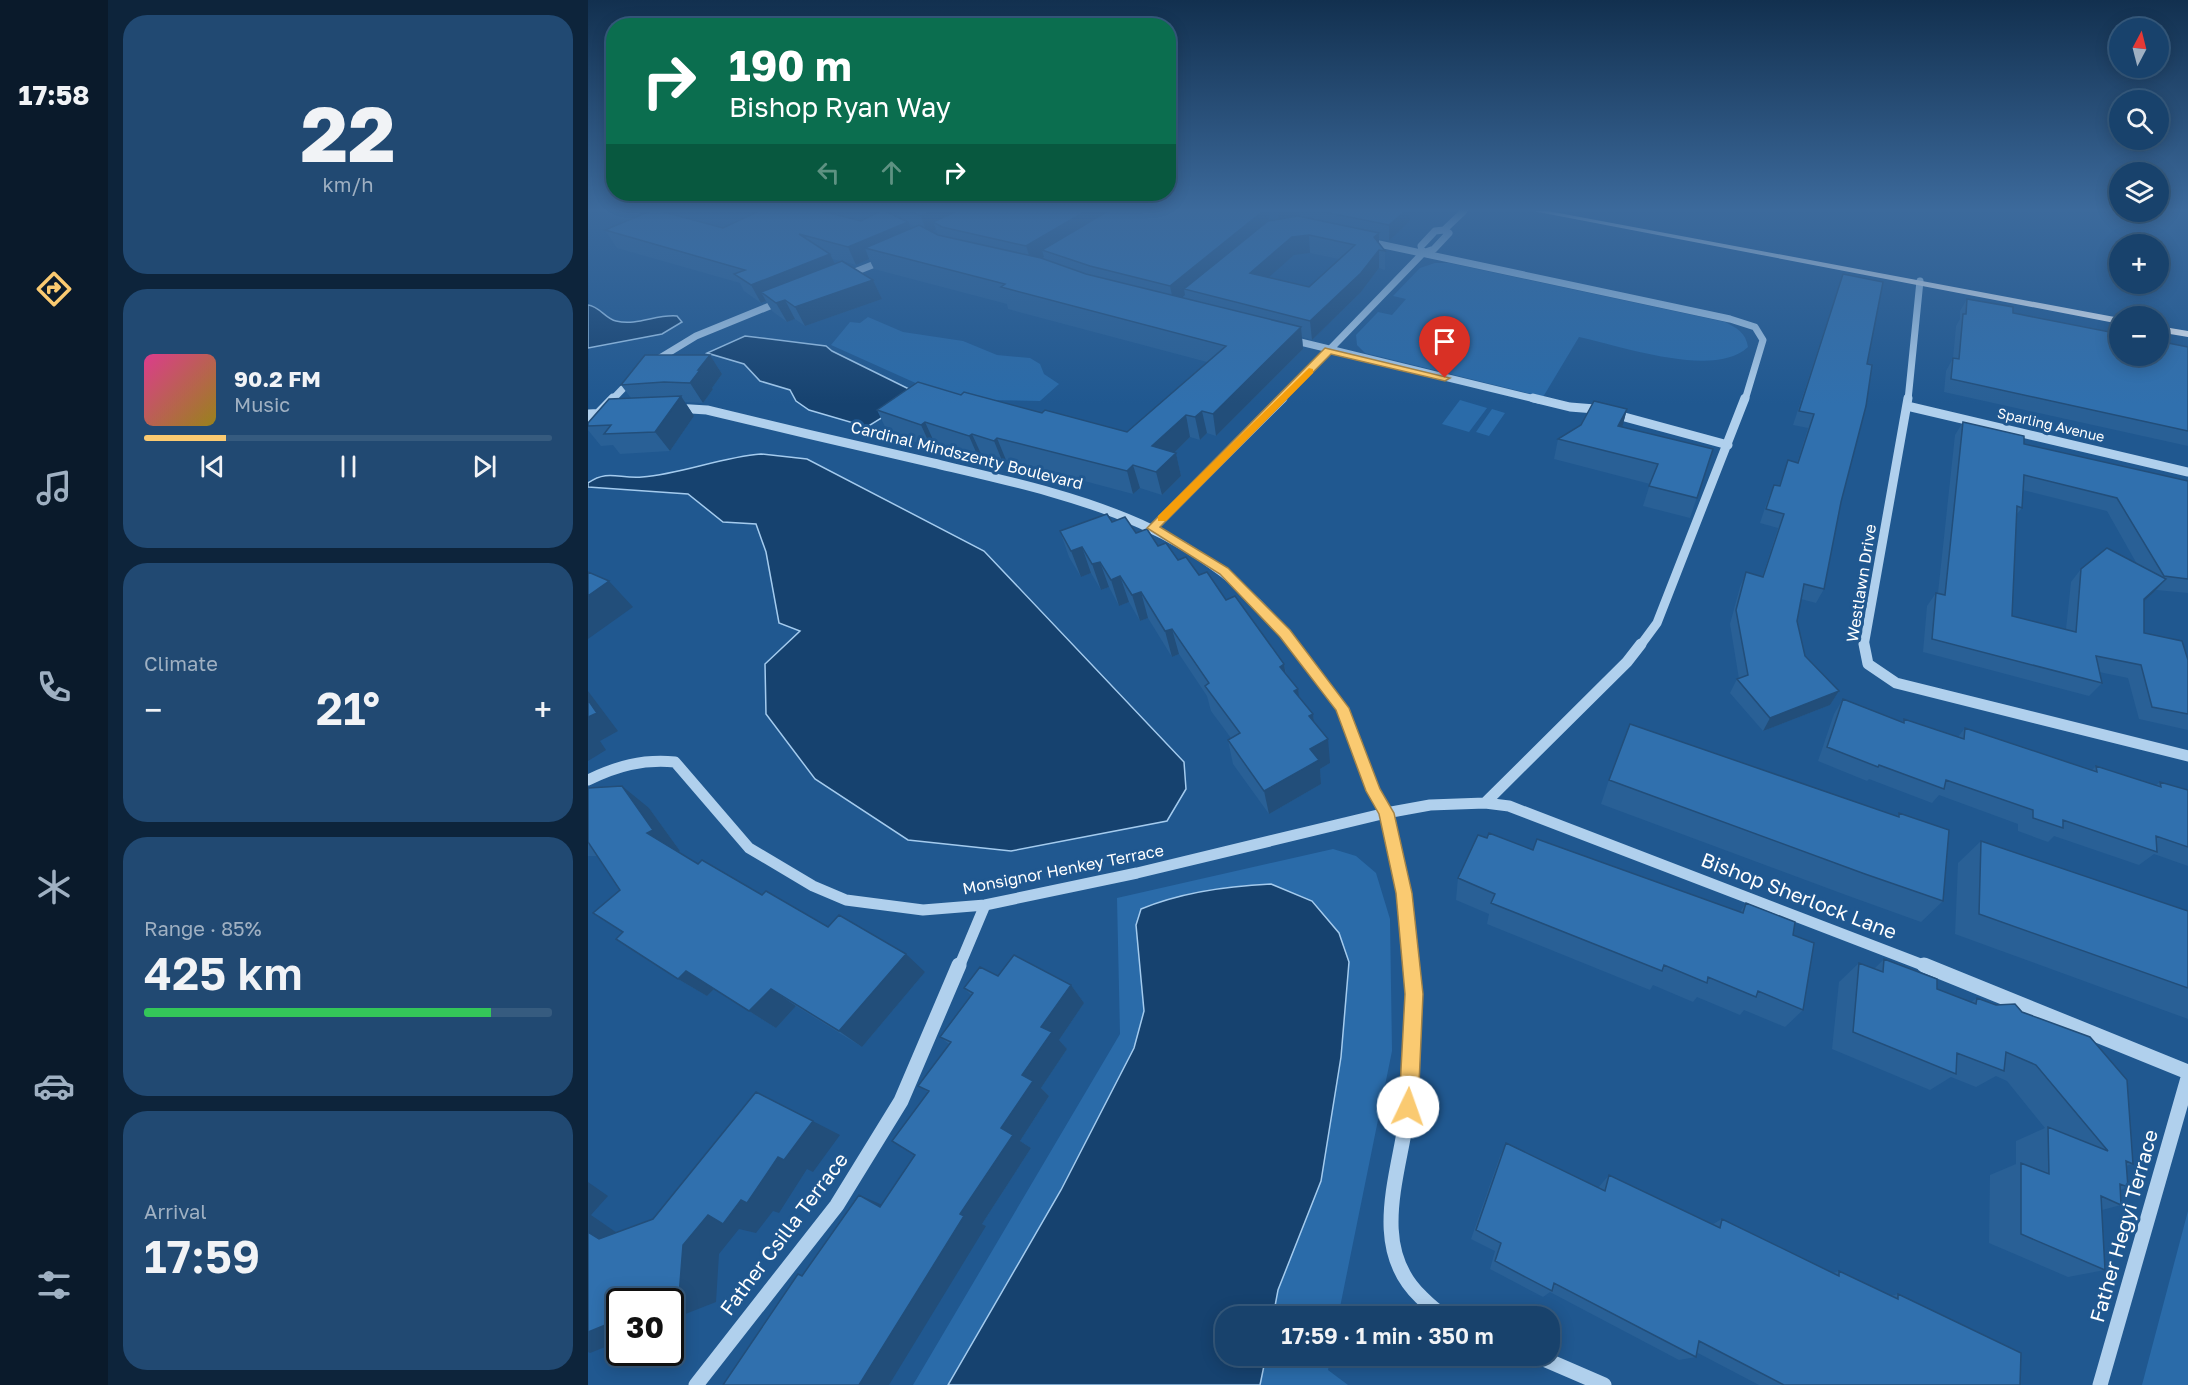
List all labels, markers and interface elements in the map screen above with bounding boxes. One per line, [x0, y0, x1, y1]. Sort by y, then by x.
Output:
north arrow [2109, 18, 2169, 78]
map controls [2109, 18, 2169, 366]
text: 190 m [729, 40, 852, 90]
icon: right [630, 42, 708, 120]
text: 17:58 [18, 79, 90, 111]
text: 22 [300, 86, 396, 179]
button: search [2109, 90, 2169, 150]
text: Bishop Ryan Way [729, 91, 951, 123]
icon: left [812, 156, 845, 189]
icon: ahead [875, 156, 908, 189]
icon: right [938, 156, 971, 189]
button: layers [2109, 162, 2169, 222]
text: km/h [323, 172, 373, 196]
button: + [2109, 234, 2169, 294]
icon: directions [33, 268, 75, 310]
button: − [2109, 306, 2169, 366]
pin [1419, 316, 1470, 378]
icon: arrive [1428, 325, 1461, 358]
text: 90.2 FM [234, 365, 321, 392]
text: Music [234, 392, 290, 416]
street label: Sparling Avenue [1996, 404, 2106, 445]
street label: Cardinal Mindszenty Boulevard [849, 416, 1085, 494]
icon: previous [196, 450, 229, 483]
icon: pause [332, 450, 365, 483]
icon: next [468, 450, 501, 483]
icon: music [33, 467, 75, 509]
street label: Westlawn Drive [1842, 522, 1880, 644]
text: Climate [144, 651, 218, 675]
icon: phone [33, 666, 75, 708]
text: 21° [316, 681, 380, 735]
text: − [144, 690, 162, 729]
text: + [534, 690, 552, 729]
street label: Monsignor Henkey Terrace [961, 840, 1165, 898]
street label: Bishop Sherlock Lane [1698, 847, 1901, 943]
icon: climate [33, 866, 75, 908]
text: Range · 85% [144, 916, 262, 940]
text: 425 km [144, 946, 303, 1000]
icon: car [33, 1065, 75, 1107]
position arrow [1376, 1075, 1440, 1139]
street label: Father Hegyi Terrace [2084, 1127, 2162, 1325]
street label: Father Csilla Terrace [714, 1147, 852, 1319]
text: Arrival [144, 1199, 207, 1223]
text: 17:59 [144, 1229, 260, 1283]
icon: filters [33, 1264, 75, 1306]
speed limit sign: 30 [606, 1288, 684, 1366]
text: 17:59 · 1 min · 350 m [1281, 1322, 1494, 1349]

